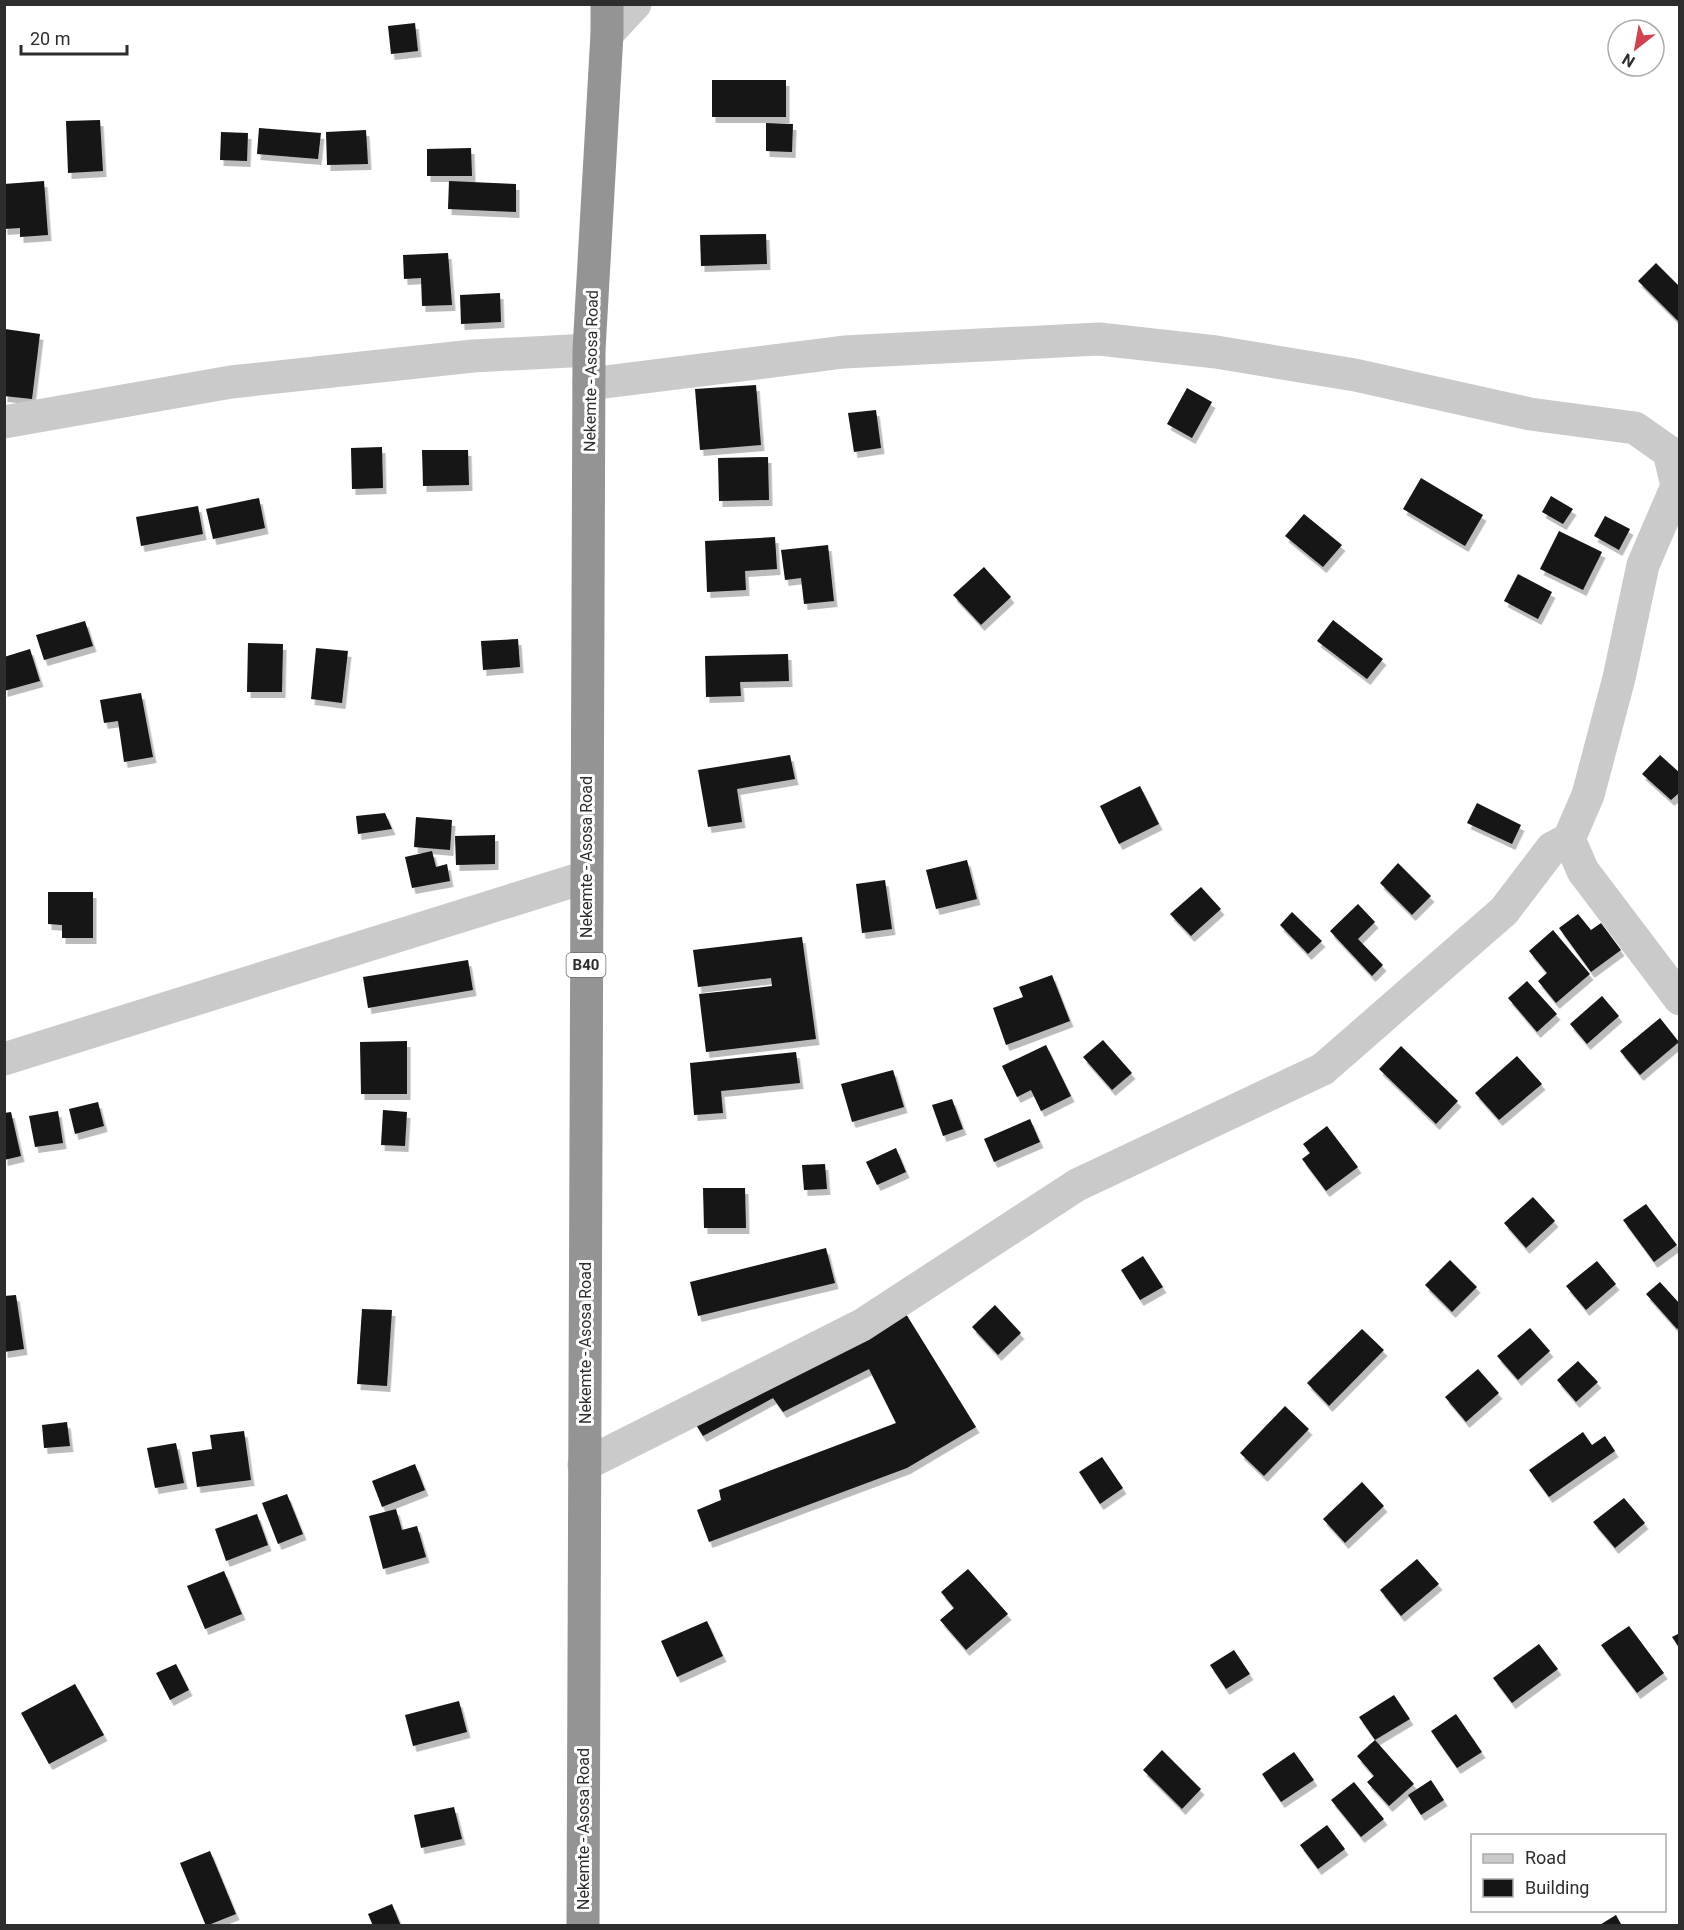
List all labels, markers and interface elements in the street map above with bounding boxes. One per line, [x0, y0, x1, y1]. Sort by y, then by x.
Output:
scale bar [21, 18, 128, 56]
north arrow [1606, 18, 1666, 78]
text: 20 m [30, 28, 70, 49]
text: N [1619, 49, 1638, 71]
street label: Nekemte - Asosa Road [580, 290, 602, 452]
street label: Nekemte - Asosa Road [577, 776, 596, 938]
road number: B40 [566, 953, 606, 977]
street label: Nekemte - Asosa Road [576, 1262, 595, 1424]
street label: Nekemte - Asosa Road [574, 1748, 593, 1910]
legend [1471, 1834, 1666, 1912]
text: Road [1525, 1847, 1566, 1868]
text: Building [1525, 1877, 1589, 1898]

